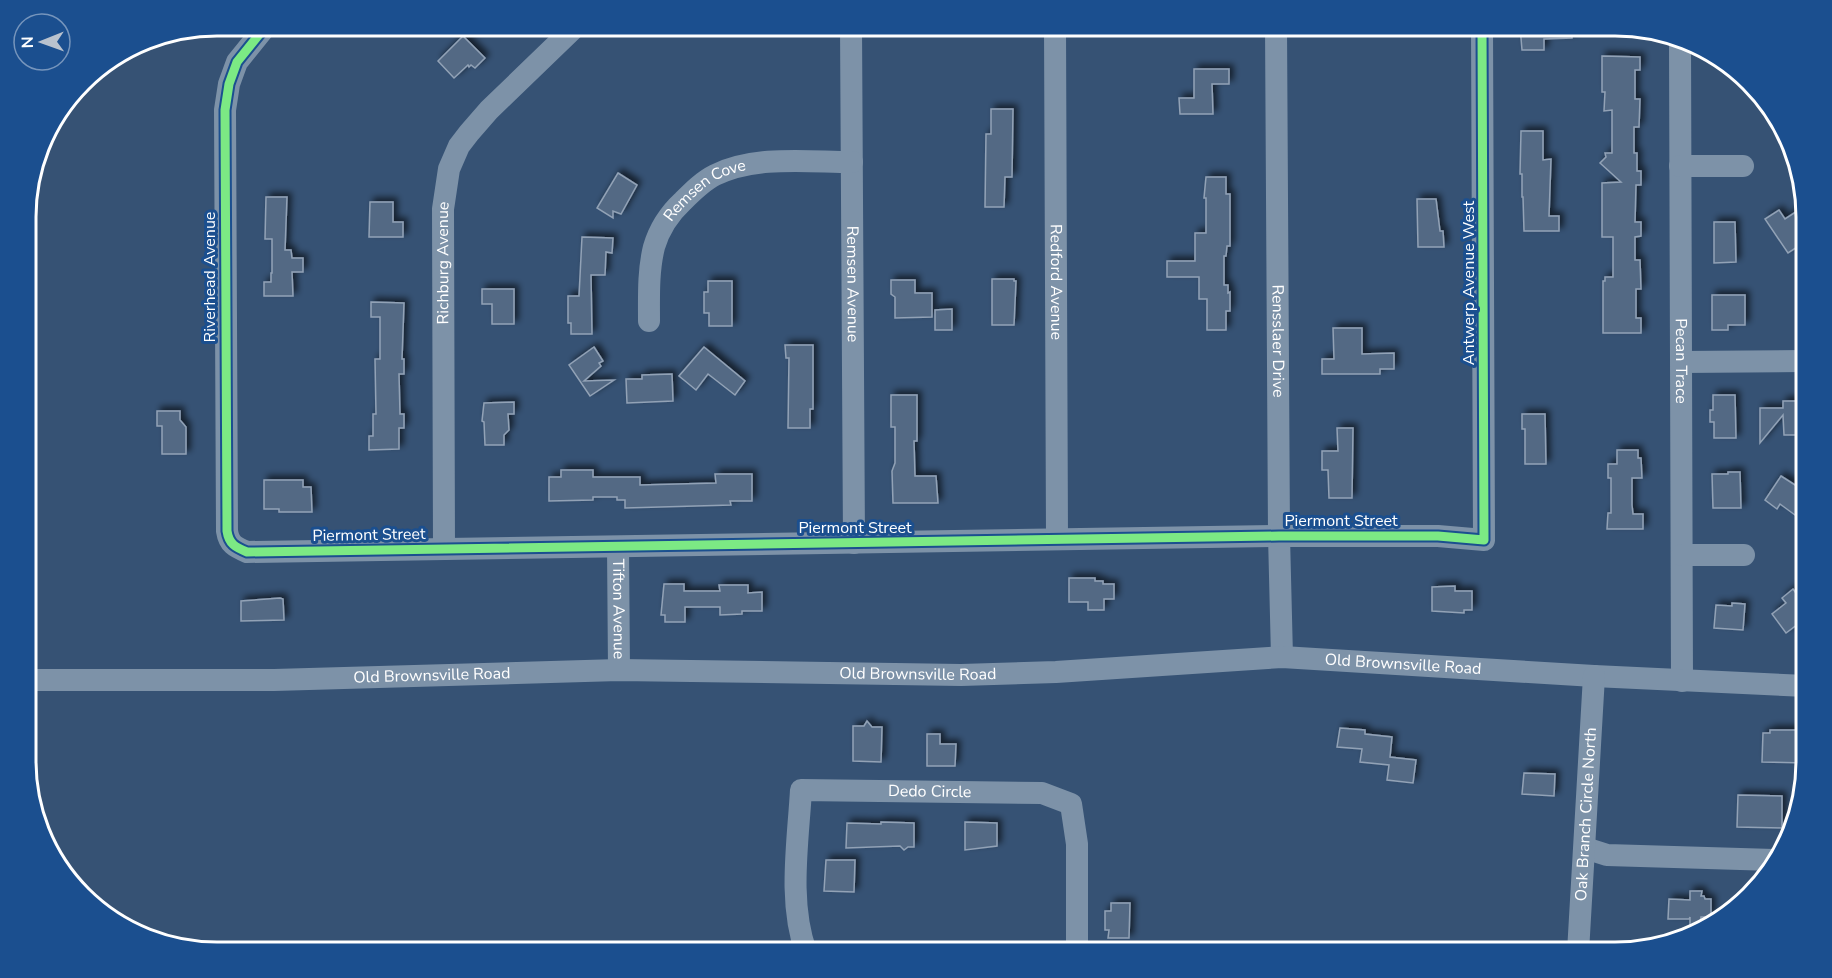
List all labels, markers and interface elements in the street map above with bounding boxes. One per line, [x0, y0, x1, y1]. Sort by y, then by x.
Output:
north arrow [12, 12, 72, 72]
text: N [17, 36, 39, 48]
street label: Remsen Cove [658, 154, 748, 226]
street label: Richburg Avenue [432, 200, 455, 324]
street label: Antwerp Avenue West [1458, 200, 1480, 365]
street label: Riverhead Avenue [199, 212, 221, 342]
street label: Redford Avenue [1045, 224, 1067, 340]
street label: Remsen Avenue [841, 226, 864, 342]
street label: Rensslaer Drive [1267, 284, 1289, 398]
street label: Pecan Trace [1670, 318, 1692, 404]
street label: Piermont Street [1284, 510, 1398, 532]
street label: Piermont Street [798, 517, 912, 539]
street label: Piermont Street [312, 523, 426, 547]
street label: Tifton Avenue [607, 559, 630, 659]
street label: Old Brownsville Road [1324, 649, 1482, 680]
street label: Old Brownsville Road [353, 662, 511, 689]
street label: Old Brownsville Road [839, 662, 997, 686]
street label: Oak Branch Circle North [1570, 727, 1602, 902]
street label: Dedo Circle [888, 780, 972, 803]

